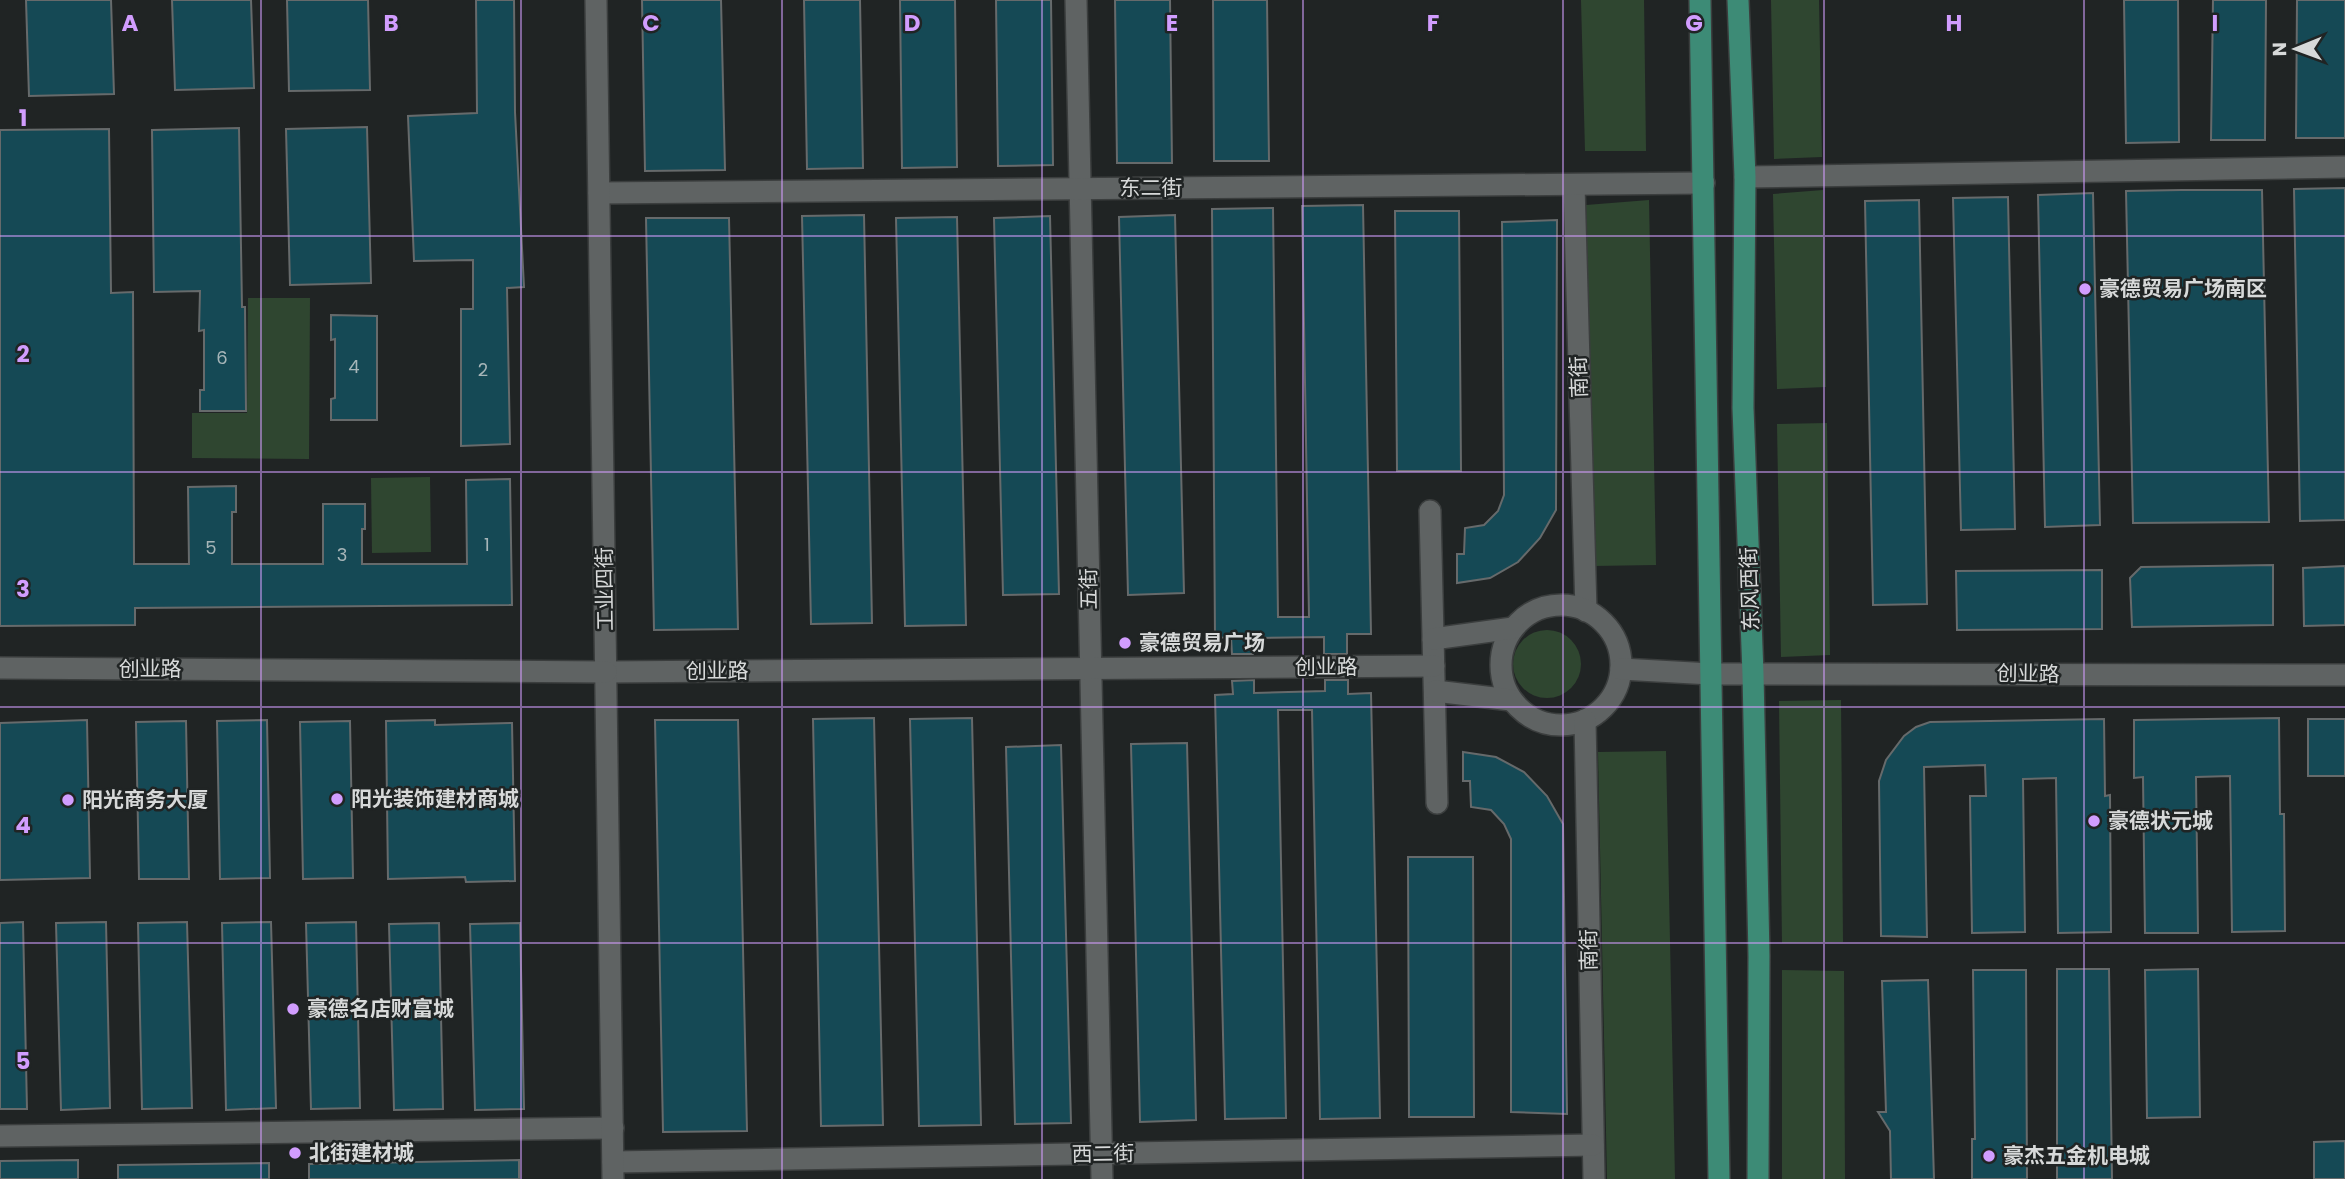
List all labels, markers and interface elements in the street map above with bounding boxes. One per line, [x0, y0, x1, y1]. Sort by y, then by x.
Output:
text: A [122, 7, 139, 39]
text: B [383, 7, 399, 39]
text: C [642, 7, 660, 39]
text: D [904, 7, 920, 39]
text: E [1166, 7, 1178, 39]
text: F [1427, 7, 1439, 39]
text: G [1685, 7, 1703, 39]
text: H [1946, 7, 1962, 39]
text: I [2212, 7, 2218, 39]
north arrow [2261, 14, 2331, 84]
text: N [2266, 42, 2293, 57]
text: 1 [19, 102, 27, 134]
street label: 东二街 [1120, 173, 1183, 202]
place label: 豪德贸易广场南区 [2099, 274, 2267, 303]
marker: 豪德贸易广场南区 [2077, 281, 2093, 297]
text: 2 [16, 338, 30, 370]
house number: 6 [216, 345, 228, 370]
house number: 4 [348, 354, 360, 379]
street label: 南街 [1563, 356, 1594, 399]
house number: 2 [478, 357, 488, 382]
house number: 1 [484, 532, 490, 557]
house number: 5 [205, 535, 217, 560]
house number: 3 [337, 542, 347, 567]
street label: 工业四街 [589, 547, 620, 631]
street label: 东风西街 [1734, 547, 1765, 631]
street label: 五街 [1074, 568, 1103, 610]
text: 3 [16, 573, 30, 605]
place label: 豪德贸易广场 [1139, 628, 1265, 657]
marker: 豪德贸易广场 [1117, 635, 1133, 651]
street label: 创业路 [1295, 652, 1358, 681]
street label: 创业路 [119, 654, 182, 683]
street label: 创业路 [686, 656, 749, 685]
street label: 创业路 [1996, 658, 2060, 689]
place label: 阳光装饰建材商城 [351, 784, 519, 813]
place label: 阳光商务大厦 [82, 785, 208, 814]
marker: 阳光装饰建材商城 [329, 791, 345, 807]
marker: 阳光商务大厦 [60, 792, 76, 808]
place label: 豪德状元城 [2108, 806, 2213, 835]
text: 4 [15, 809, 31, 841]
marker: 豪德状元城 [2086, 813, 2102, 829]
street label: 南街 [1574, 929, 1603, 971]
place label: 豪德名店财富城 [307, 994, 454, 1023]
marker: 豪德名店财富城 [285, 1001, 301, 1017]
text: 5 [16, 1045, 30, 1077]
place label: 北街建材城 [309, 1138, 414, 1167]
street label: 西二街 [1071, 1138, 1135, 1169]
place label: 豪杰五金机电城 [2003, 1141, 2150, 1170]
marker: 北街建材城 [287, 1145, 303, 1161]
marker: 豪杰五金机电城 [1981, 1148, 1997, 1164]

